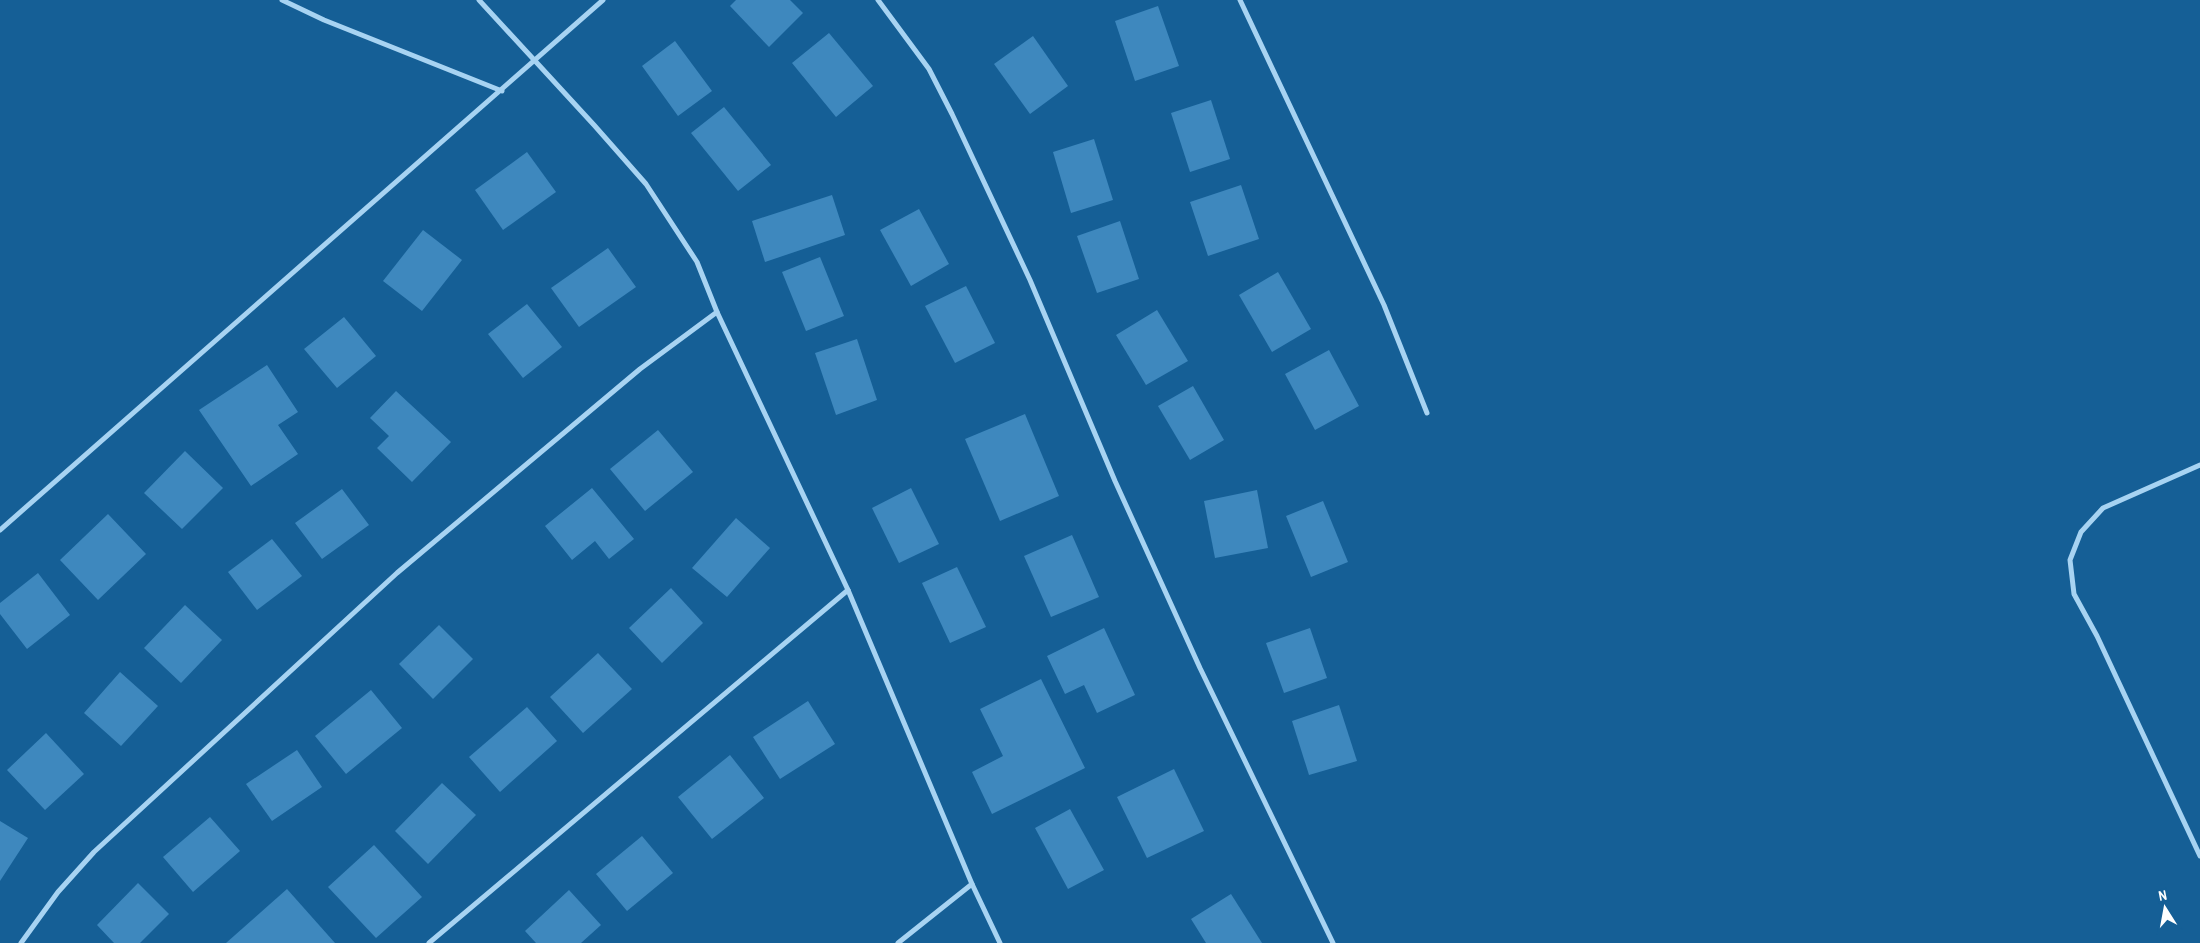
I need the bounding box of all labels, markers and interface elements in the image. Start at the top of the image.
north arrow [2140,883,2190,933]
text: N [2157,886,2168,905]

